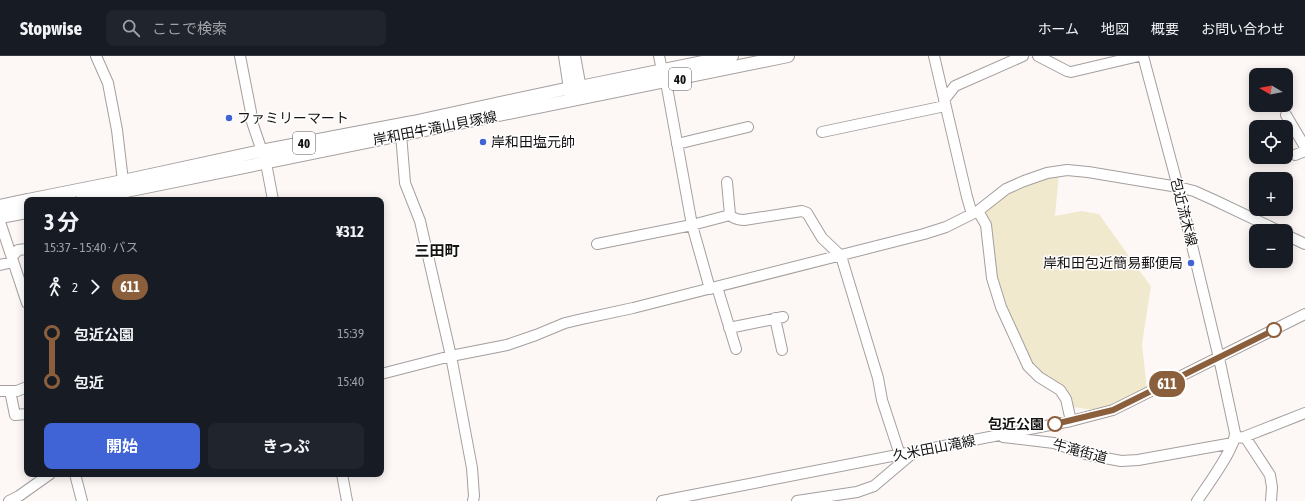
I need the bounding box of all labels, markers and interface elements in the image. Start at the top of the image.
search box [106,10,386,46]
text: Stopwise [20,17,82,39]
icon: search [120,17,142,39]
text: ここで検索 [152,20,227,37]
text: ホーム [1037,21,1079,37]
text: 地図 [1101,21,1129,37]
text: 概要 [1151,21,1179,37]
text: お問い合わせ [1201,21,1285,37]
road number: 40 [669,68,691,90]
north arrow [1249,68,1293,112]
map controls [1249,68,1293,268]
street label: 岸和田牛滝山貝塚線 [372,108,498,148]
place label: ファミリーマート [237,110,349,126]
marker: ファミリーマート [224,113,234,123]
button: locate [1249,120,1293,164]
road number: 40 [293,132,315,154]
place label: 岸和田塩元帥 [491,134,575,150]
marker: 岸和田塩元帥 [478,137,488,147]
button: + [1249,172,1293,216]
street label: 包近流木線 [1168,176,1200,248]
text: 3 分 [44,209,79,235]
text: ¥312 [336,223,364,240]
button: − [1249,224,1293,268]
text: 15:37 – 15:40 · バス [44,240,139,255]
district label: 三田町 [414,242,460,259]
place label: 岸和田包近簡易郵便局 [1043,255,1183,271]
marker: 岸和田包近簡易郵便局 [1186,258,1196,268]
icon: walk [44,276,66,298]
icon: forward [84,276,106,298]
text: 611 [120,279,140,295]
text: 2 [72,280,78,295]
unlabelled marker [1266,322,1282,338]
text: 包近公園 [74,326,134,343]
text: 15:39 [337,326,364,341]
line badge: 611 [1144,371,1190,397]
text: 包近 [74,374,104,391]
text: 15:40 [337,374,364,389]
text: 611 [1157,376,1177,392]
place label: 包近公園 [988,416,1044,432]
marker: 包近公園 [1047,416,1063,432]
button: 開始 [44,423,200,469]
button: きっぷ [208,423,364,469]
street label: 久米田山滝線 [891,432,977,464]
street label: 牛滝街道 [1051,436,1109,466]

